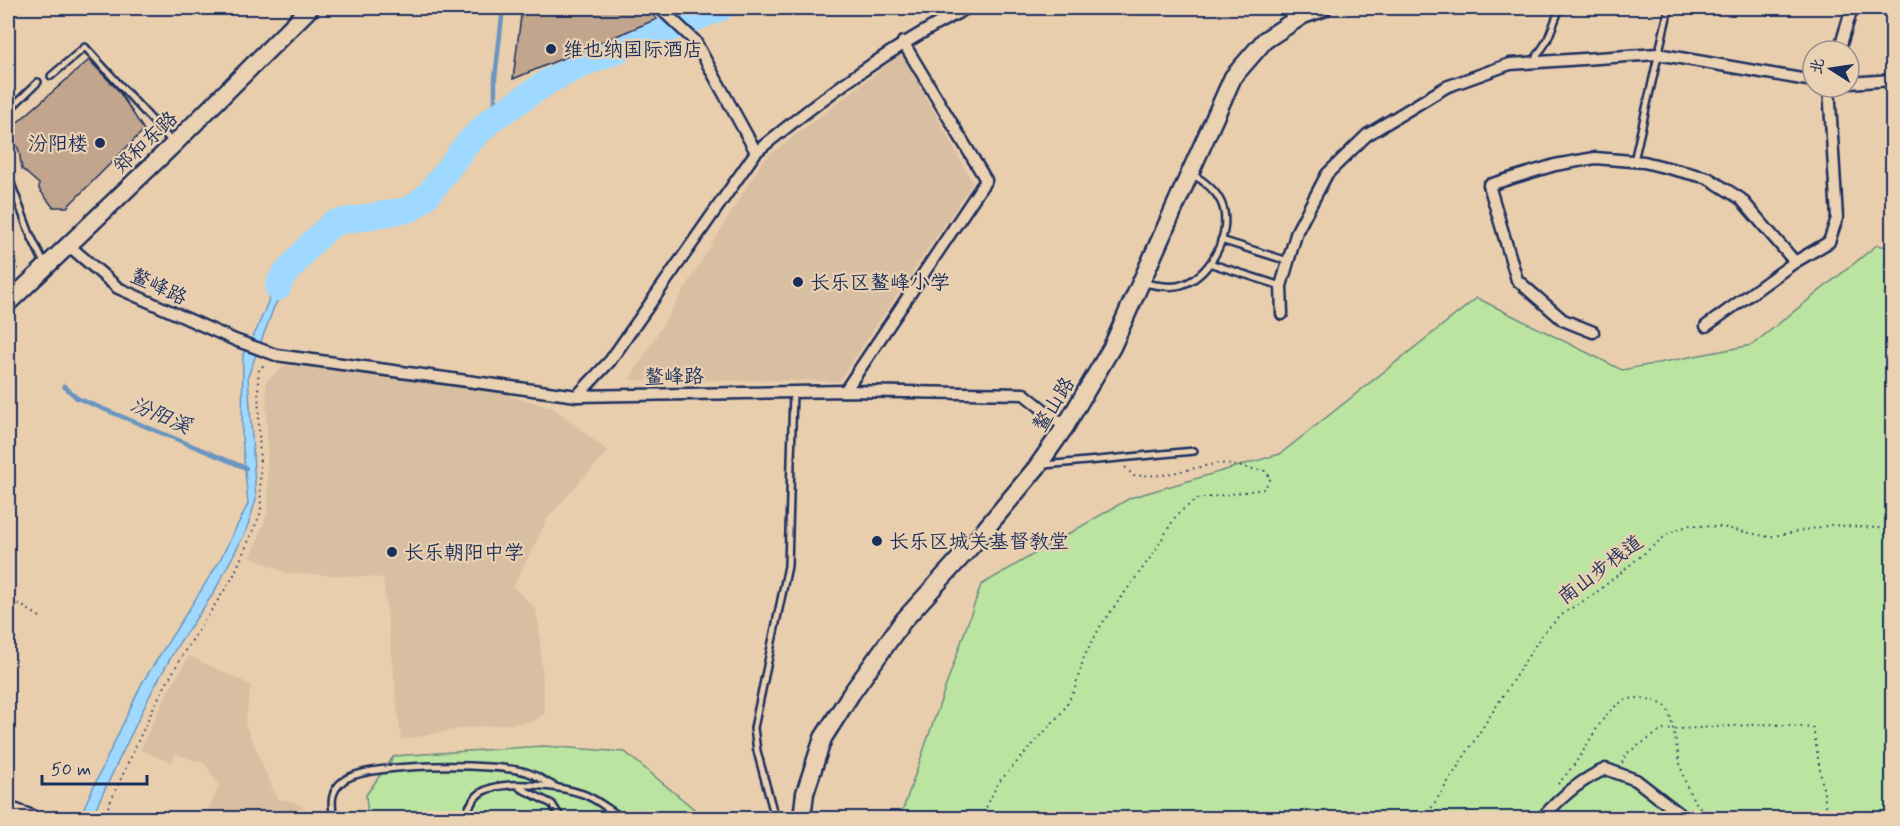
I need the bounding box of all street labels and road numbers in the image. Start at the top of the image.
street label: 郑和东路 [108,105,185,181]
street label: 鳌峰路 [125,262,192,313]
street label: 鳌峰路 [644,363,705,392]
street label: 鳌山路 [1027,371,1082,437]
street label: 南山步栈道 [1553,529,1649,611]

